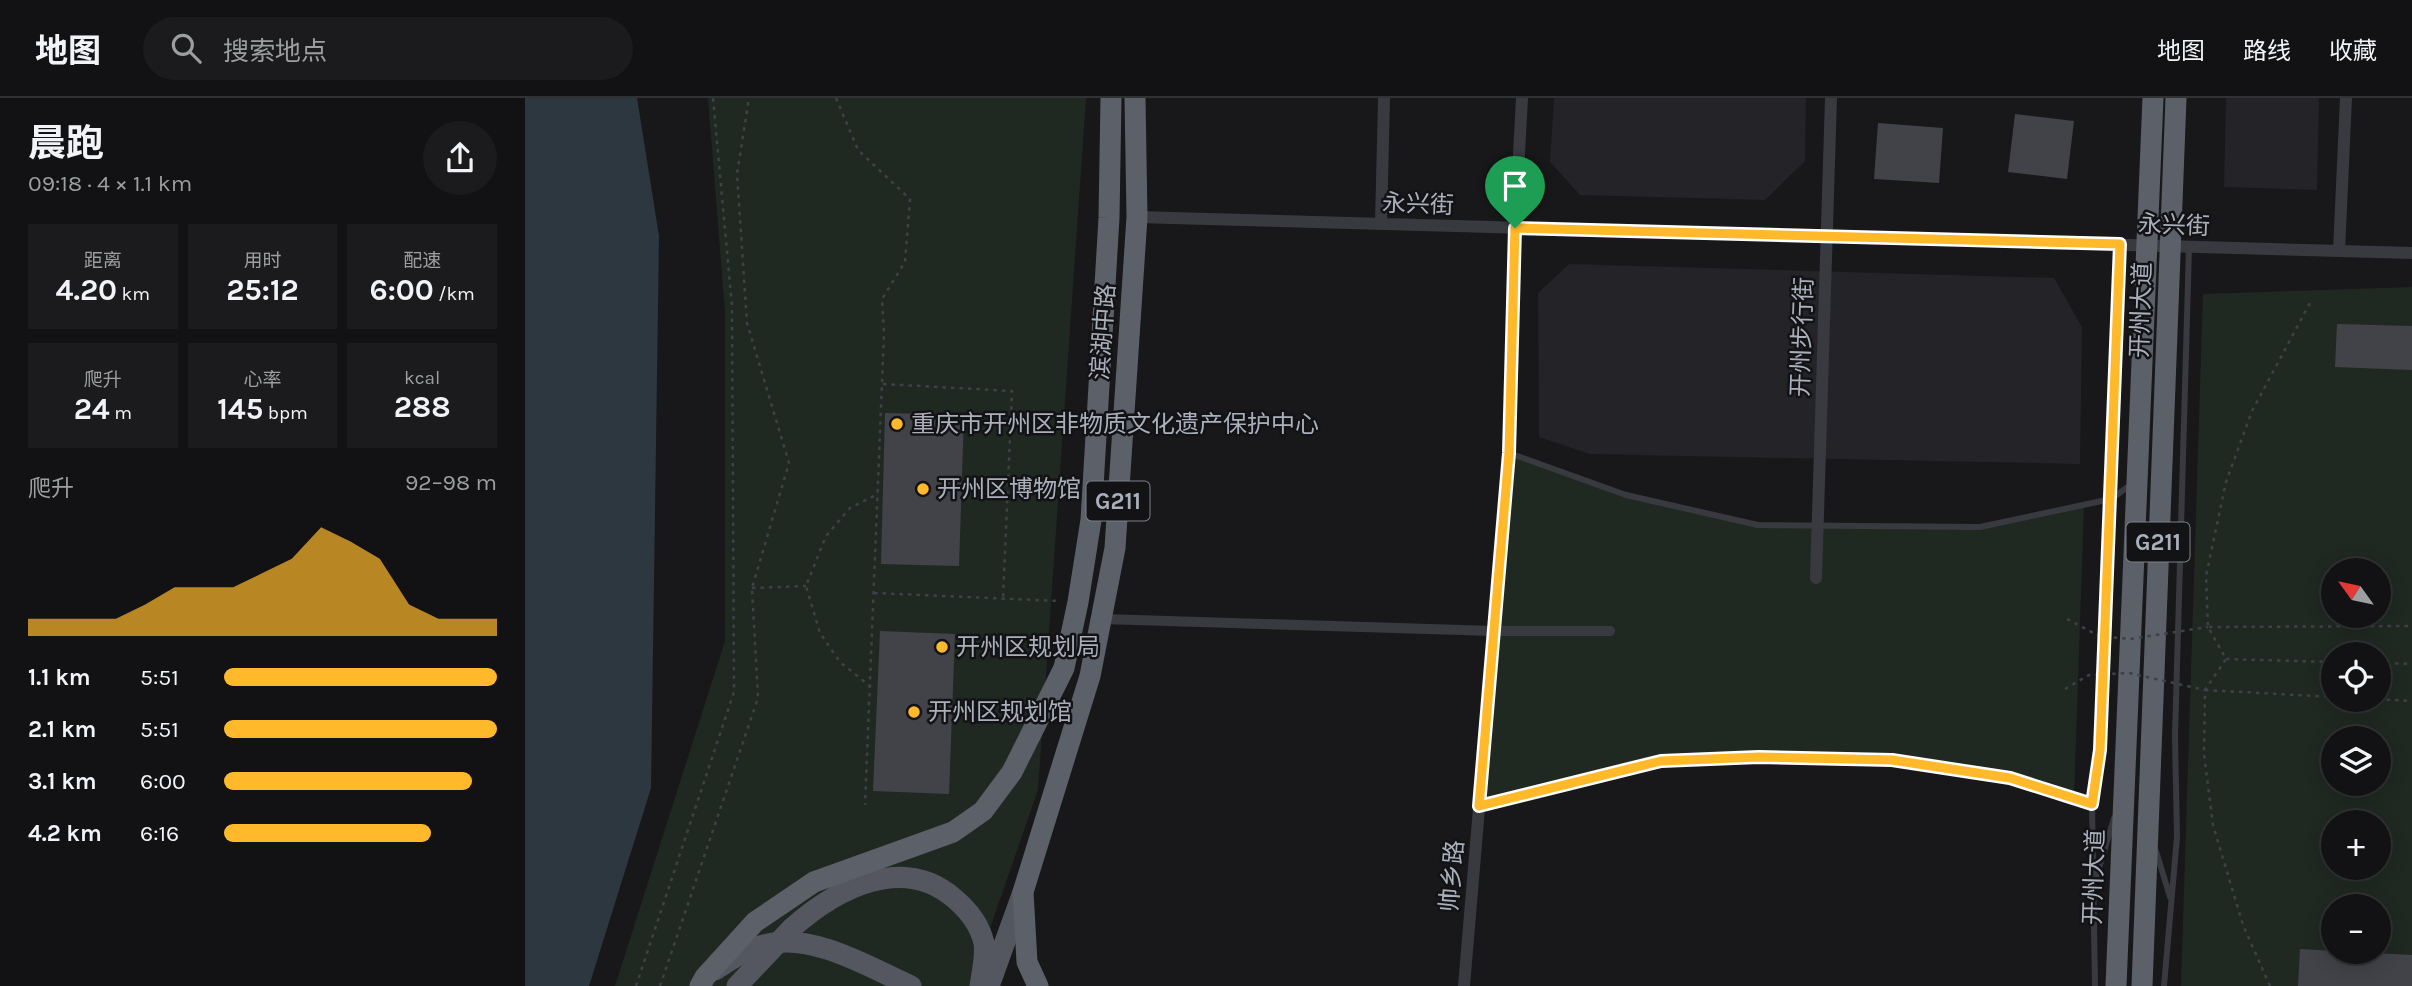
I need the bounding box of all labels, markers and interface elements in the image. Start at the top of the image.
search box [143,17,633,80]
icon: search [167,29,205,67]
text: 地图 [35,32,101,70]
text: 搜索地点 [223,36,327,67]
text: 地图 [2157,37,2205,65]
text: 路线 [2243,37,2291,65]
text: 收藏 [2329,37,2377,65]
text: 晨跑 [28,121,104,166]
button: share [423,121,497,195]
pin [1485,156,1545,228]
icon: arrive [1496,167,1534,205]
text: 09:18 · 4 × 1.1 km [28,170,192,197]
street label: 永兴街 [1382,189,1454,219]
street label: 永兴街 [2138,210,2210,240]
text: 距离 [84,250,122,272]
text: 用时 [243,250,282,272]
text: 配速 [403,250,441,272]
street label: 开州大道 [2125,262,2157,358]
text: 4.20 [56,272,117,308]
text: 25:12 [226,272,299,308]
text: 6:00 [369,272,434,308]
street label: 开州步行街 [1786,277,1818,397]
text: km [117,283,150,305]
text: /km [434,283,475,305]
street label: 滨湖中路 [1086,283,1120,381]
text: kcal [404,367,440,389]
text: 爬升 [84,369,122,391]
text: 心率 [243,369,282,391]
text: 288 [394,389,451,425]
text: 24 [74,391,110,427]
text: 145 [217,391,263,427]
text: m [110,402,132,424]
text: bpm [263,402,308,424]
place label: 重庆市开州区非物质文化遗产保护中心 [911,410,1319,438]
marker: 重庆市开州区非物质文化遗产保护中心 [889,416,905,432]
text: 92–98 m [405,469,497,496]
text: 爬升 [28,475,74,502]
place label: 开州区博物馆 [937,475,1081,503]
marker: 开州区博物馆 [915,481,931,497]
road number: G211 [1087,482,1149,520]
road number: G211 [2127,522,2189,562]
north arrow [2321,558,2391,628]
map controls [2321,558,2391,964]
place label: 开州区规划局 [956,633,1100,661]
marker: 开州区规划局 [934,639,950,655]
button: locate [2321,642,2391,712]
text: 1.1 km [28,664,91,691]
text: 5:51 [140,664,179,691]
place label: 开州区规划馆 [928,698,1072,726]
marker: 开州区规划馆 [906,704,922,720]
text: 2.1 km [28,716,96,743]
text: 5:51 [140,716,179,743]
button: layers [2321,726,2391,796]
text: 3.1 km [28,768,97,795]
text: 6:00 [140,768,186,795]
button: + [2321,810,2391,880]
text: 4.2 km [28,820,102,847]
text: 6:16 [140,820,179,847]
street label: 开州大道 [2078,829,2110,925]
street label: 帅乡路 [1435,839,1469,913]
button: − [2321,894,2391,964]

